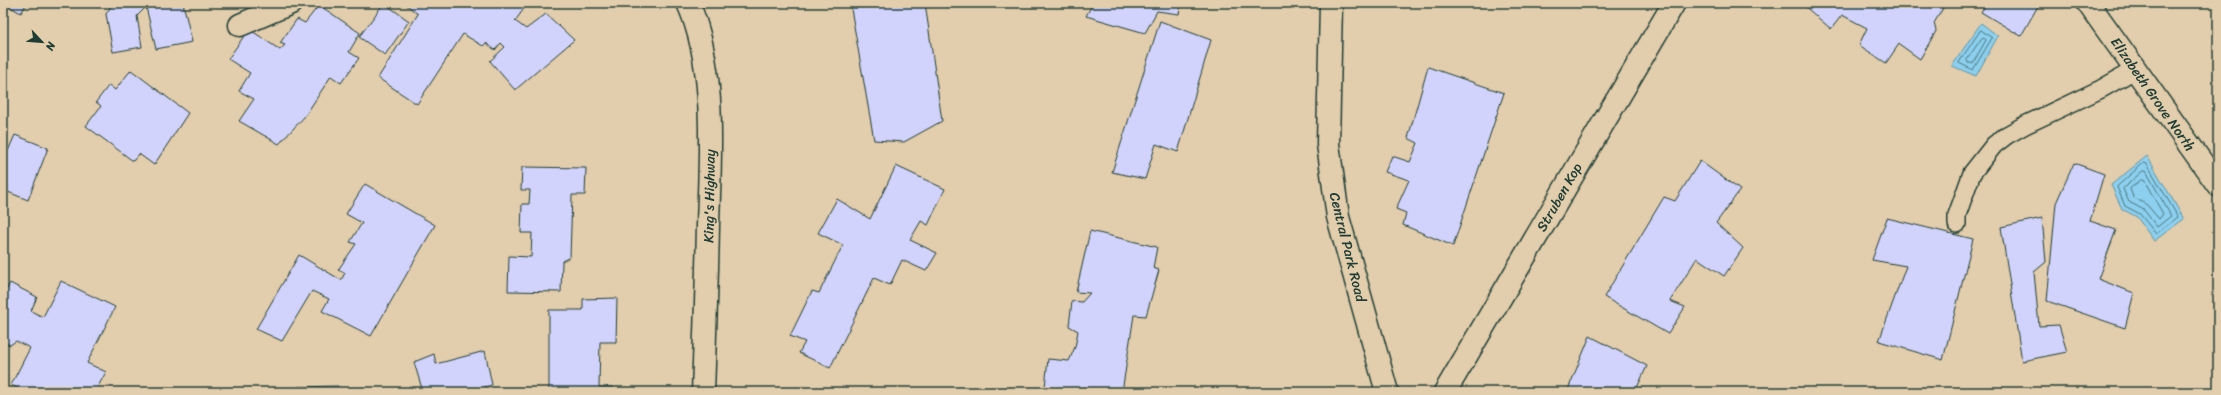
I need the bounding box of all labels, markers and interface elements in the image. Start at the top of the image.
north arrow [22,22,62,62]
street label: Elizabeth Grove North [2104,32,2202,157]
text: N [40,38,61,54]
street label: King's Highway [696,148,723,243]
street label: Struben Kop [1530,158,1590,236]
street label: Central Park Road [1322,190,1374,306]

